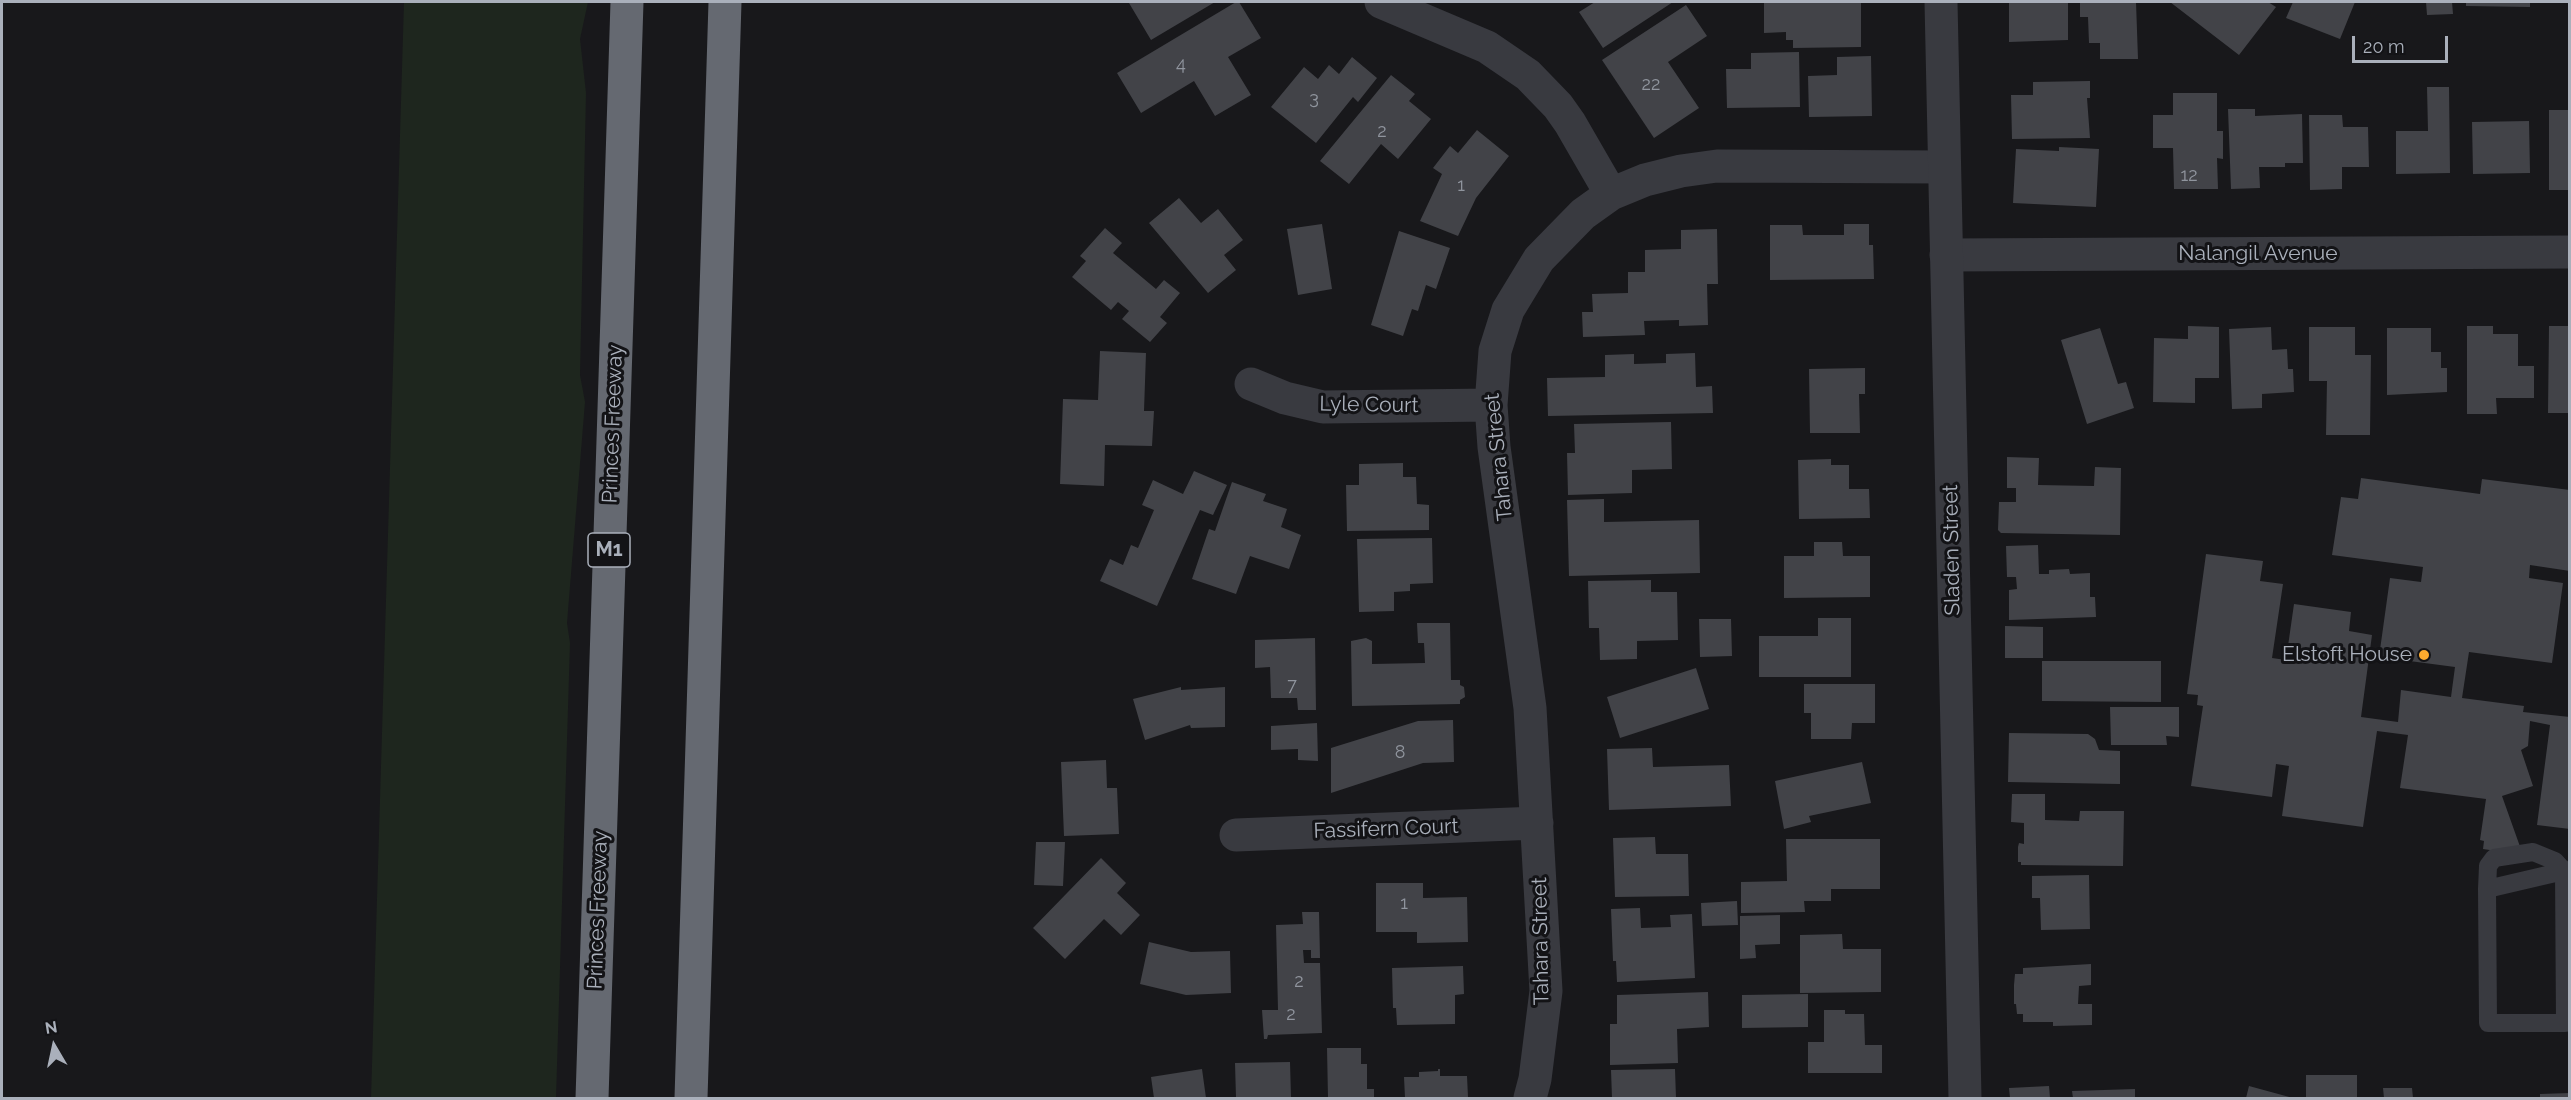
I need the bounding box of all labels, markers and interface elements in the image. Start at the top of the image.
scale bar [2355,24,2451,62]
text: 20 m [2363,36,2405,57]
house number: 4 [1176,54,1186,76]
house number: 22 [1642,74,1660,96]
house number: 3 [1309,88,1319,110]
house number: 2 [1377,121,1387,143]
house number: 12 [2180,165,2198,187]
house number: 1 [1457,175,1465,197]
street label: Nalangil Avenue [2178,241,2338,267]
street label: Princes Freeway [598,344,628,504]
street label: Lyle Court [1319,392,1419,418]
street label: Tahara Street [1480,392,1518,522]
street label: Sladen Street [1938,484,1966,616]
road number: M1 [588,533,630,567]
place label: Elstoft House [2282,642,2412,668]
marker: Elstoft House [2417,648,2431,662]
house number: 7 [1287,675,1297,697]
house number: 8 [1395,742,1405,764]
street label: Fassifern Court [1313,814,1459,844]
street label: Princes Freeway [583,830,613,990]
street label: Tahara Street [1527,877,1555,1005]
house number: 1 [1400,893,1408,915]
house number: 2 [1294,971,1304,993]
house number: 2 [1286,1004,1296,1026]
north arrow [24,1016,84,1076]
text: N [44,1017,59,1038]

